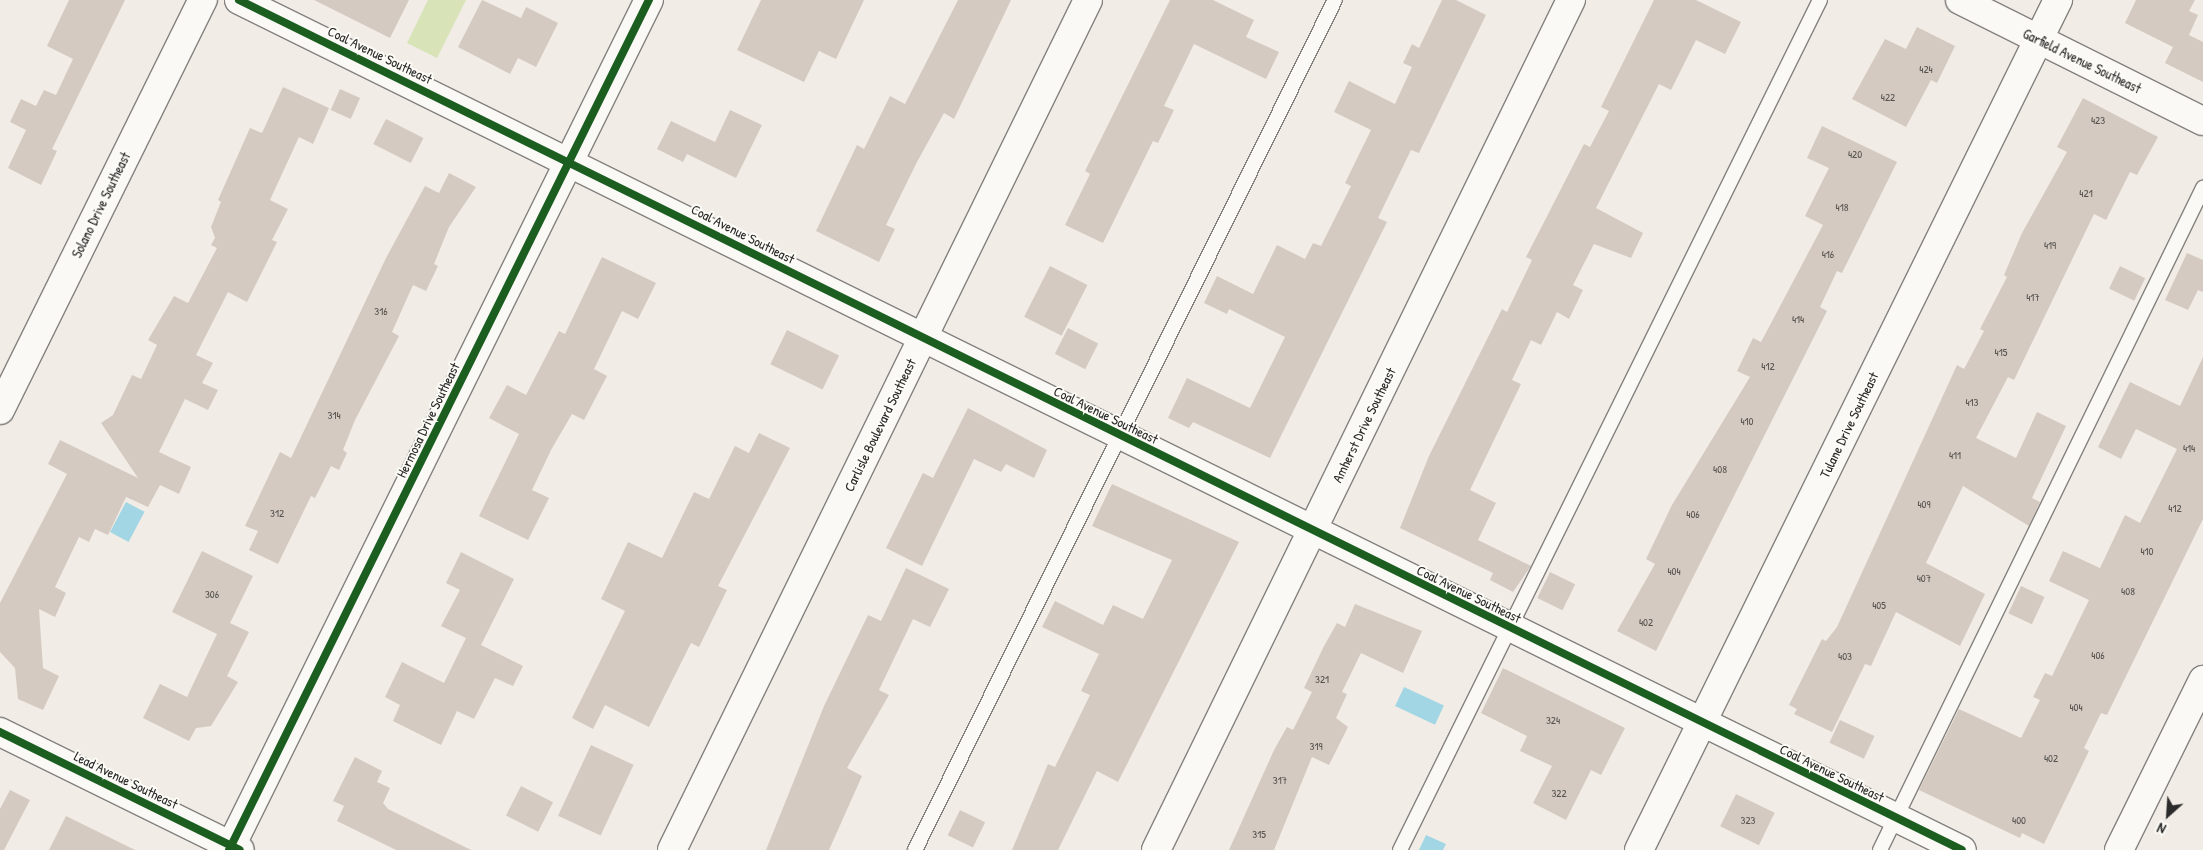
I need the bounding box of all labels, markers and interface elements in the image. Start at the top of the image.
street label: Coal Avenue Southeast [325,22,435,88]
street label: Garfield Avenue Southeast [2020,25,2144,97]
house number: 424 [1919,62,1933,76]
house number: 422 [1881,90,1895,104]
house number: 423 [2091,113,2105,127]
house number: 420 [1848,147,1862,161]
street label: Solano Drive Southeast [68,149,134,261]
house number: 421 [2079,186,2093,200]
house number: 418 [1836,200,1848,214]
street label: Coal Avenue Southeast [688,201,798,267]
house number: 419 [2044,238,2056,252]
house number: 416 [1822,247,1834,261]
house number: 417 [2026,290,2040,304]
house number: 316 [374,304,388,318]
house number: 414 [1792,312,1804,326]
house number: 415 [1995,345,2007,359]
street label: Carlisle Boulevard Southeast [841,356,919,494]
house number: 412 [1761,359,1775,373]
street label: Hermosa Drive Southeast [393,360,463,480]
street label: Amherst Drive Southeast [1329,365,1399,485]
street label: Tulane Drive Southeast [1816,369,1882,481]
street label: Coal Avenue Southeast [1051,382,1161,448]
house number: 413 [1965,395,1979,409]
house number: 314 [327,408,341,422]
house number: 410 [1740,414,1754,428]
house number: 414 [2183,441,2195,455]
house number: 411 [1949,448,1961,462]
house number: 408 [1713,462,1727,476]
house number: 409 [1917,497,1931,511]
house number: 412 [2168,501,2182,515]
house number: 312 [270,506,284,520]
house number: 406 [1686,507,1700,521]
house number: 410 [2140,544,2154,558]
street label: Coal Avenue Southeast [1414,561,1524,627]
house number: 404 [1667,564,1681,578]
house number: 407 [1917,571,1931,585]
house number: 408 [2121,584,2135,598]
house number: 306 [205,587,219,601]
house number: 405 [1872,598,1886,612]
house number: 402 [1639,615,1653,629]
house number: 406 [2091,648,2105,662]
house number: 403 [1838,649,1852,663]
house number: 321 [1315,672,1329,686]
house number: 404 [2069,700,2083,714]
house number: 324 [1546,713,1560,727]
house number: 319 [1310,739,1322,753]
street label: Coal Avenue Southeast [1777,740,1887,806]
street label: Lead Avenue Southeast [71,748,181,812]
house number: 402 [2044,751,2058,765]
house number: 317 [1273,773,1287,787]
house number: 322 [1551,786,1567,800]
north arrow [2143,790,2193,840]
house number: 323 [1740,813,1756,827]
house number: 400 [2012,813,2026,827]
text: N [2154,819,2169,839]
house number: 315 [1252,827,1266,841]

